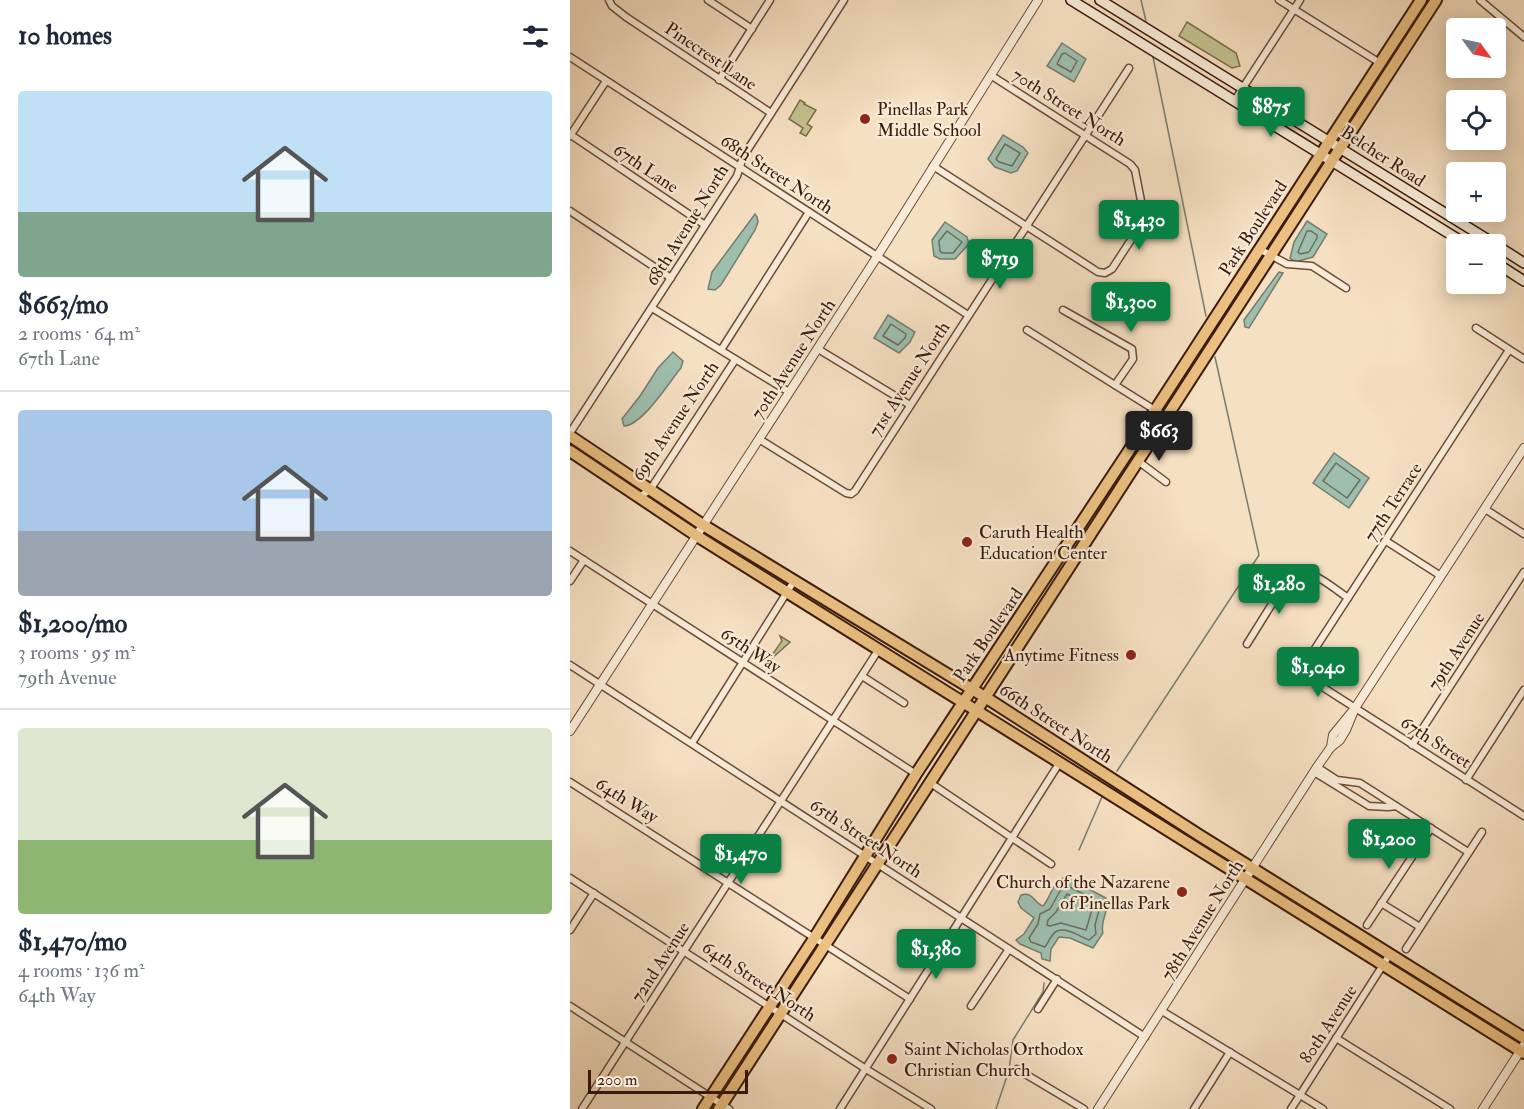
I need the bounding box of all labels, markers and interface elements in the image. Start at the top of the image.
street label: Pinecrest Lane [660,17,762,96]
north arrow [1446,18,1506,78]
map controls [1446,18,1506,294]
text: 10 homes [18,20,112,52]
icon: filters [519,20,552,53]
street label: 70th Street North [1008,63,1130,152]
pin: $875 [1235,87,1307,138]
button: locate [1446,90,1506,150]
text: $875 [1252,94,1290,119]
place label: Pinellas Park Middle School [877,98,982,142]
marker: Pinellas Park Middle School [858,112,872,126]
street label: Belcher Road [1336,121,1429,192]
street label: 68th Street North [716,129,838,220]
icon: home [231,130,339,238]
street label: 67th Lane [609,138,683,199]
street label: 68th Avenue North [641,160,734,290]
button: + [1446,162,1506,222]
street label: Park Boulevard [1214,176,1293,280]
pin: $1,430 [1090,200,1188,251]
text: $1,430 [1113,207,1165,232]
button: − [1446,234,1506,294]
pin: $719 [964,239,1036,290]
text: $719 [981,246,1019,271]
pin: $1,300 [1082,282,1180,333]
text: $663/mo [18,289,108,321]
text: $1,300 [1105,289,1157,314]
street label: 70th Avenue North [746,294,841,424]
street label: 71st Avenue North [864,317,956,441]
text: 2 rooms · 64 m² [18,321,140,346]
text: 67th Lane [18,346,100,371]
street label: 69th Avenue North [627,357,724,486]
pin: $663 [1123,411,1195,462]
text: $663 [1139,418,1179,443]
icon: home [231,449,339,557]
street label: 77th Terrace [1359,458,1428,546]
place label: Caruth Health Education Center [979,521,1107,565]
marker: Caruth Health Education Center [960,535,974,549]
pin: $1,280 [1230,564,1328,615]
text: $1,280 [1253,571,1306,596]
street label: Park Boulevard [948,584,1028,687]
street label: 79th Avenue [1423,607,1490,695]
text: $1,200/mo [18,608,127,640]
street label: 65th Way [716,622,786,679]
text: 3 rooms · 95 m² [18,640,136,665]
place label: Anytime Fitness [1003,644,1119,667]
pin: $1,040 [1269,647,1367,698]
marker: Anytime Fitness [1124,648,1138,662]
text: $1,040 [1291,654,1345,679]
text: 79th Avenue [18,665,117,690]
street label: 66th Street North [995,678,1117,769]
street label: 67th Street [1396,711,1476,774]
icon: home [231,767,339,875]
street label: 64th Way [591,772,663,829]
street label: 65th Street North [805,793,927,884]
pin: $1,200 [1340,819,1438,870]
text: $1,200 [1362,826,1416,851]
pin: $1,470 [692,834,790,885]
text: $1,470 [714,841,768,866]
street label: 78th Avenue North [1156,855,1249,985]
place label: Church of the Nazarene of Pinellas Park [996,871,1170,915]
marker: Church of the Nazarene of Pinellas Park [1175,885,1189,899]
street label: 72nd Avenue [626,917,695,1007]
text: $1,470/mo [18,926,127,958]
pin: $1,380 [887,929,985,980]
street label: 64th Street North [697,936,821,1027]
text: $1,380 [911,936,961,961]
text: 4 rooms · 136 m² [18,958,145,983]
street label: 80th Avenue [1295,980,1363,1068]
text: 64th Way [18,983,95,1008]
place label: Saint Nicholas Orthodox Christian Church [904,1038,1084,1082]
marker: Saint Nicholas Orthodox Christian Church [885,1052,899,1066]
scale bar [588,1067,748,1094]
text: 200 m [597,1070,637,1090]

